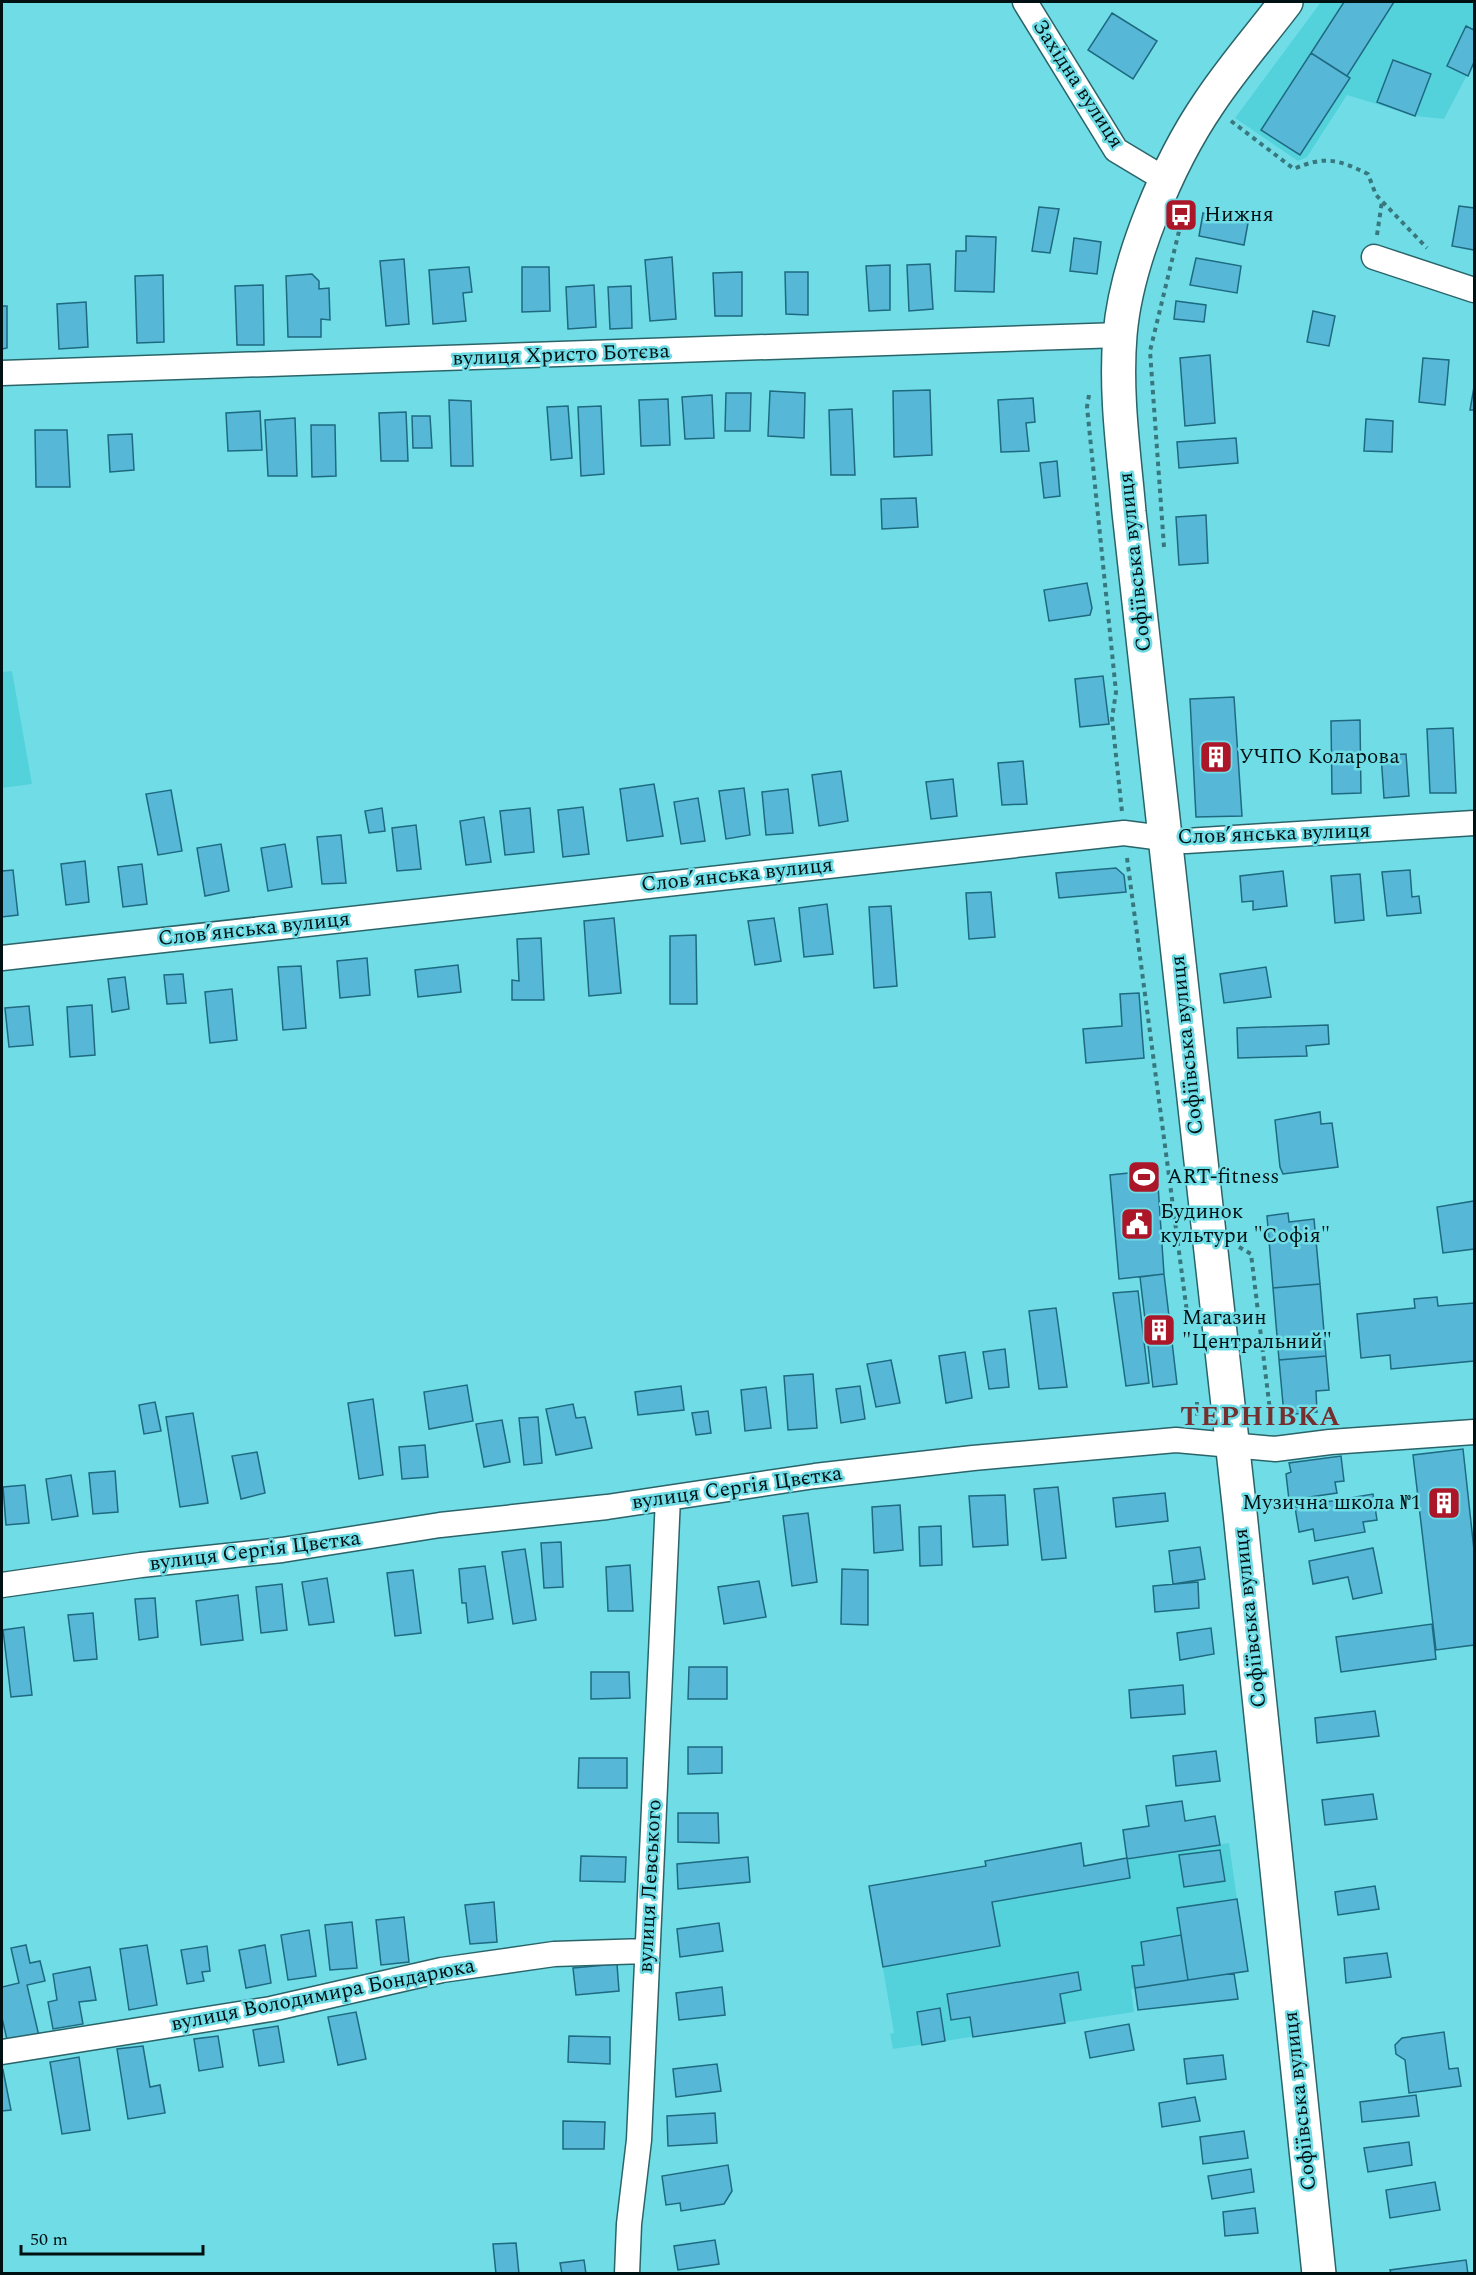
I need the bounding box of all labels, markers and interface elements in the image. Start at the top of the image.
street label: Західна вулиця [1024,13,1132,155]
bus stop icon: Нижня [1163,197,1199,233]
place label: Нижня [1204,199,1274,231]
street label: вулиця Христо Ботєва [452,335,671,375]
street label: Софіївська вулиця [1110,471,1160,653]
building icon: УЧПО Коларова [1198,739,1234,775]
place label: УЧПО Коларова [1239,741,1400,773]
street label: Словʼянська вулиця [1177,815,1371,853]
street label: Словʼянська вулиця [639,849,835,901]
street label: Словʼянська вулиця [156,903,352,955]
street label: Софіївська вулиця [1162,954,1212,1136]
sports icon: ART-fitness [1126,1159,1162,1195]
place label: ART-fitness [1167,1161,1279,1193]
place label: Будинок культури "Софія" [1160,1196,1330,1252]
public building icon: Будинок культури "Софія" [1119,1206,1155,1242]
place label: Магазин "Центральний" [1182,1302,1332,1358]
building icon: Магазин "Центральний" [1141,1312,1177,1348]
district label: ТЕРНІВКА [1180,1396,1342,1438]
street label: вулиця Сергія Цвєтка [630,1457,845,1519]
building icon: Музична школа №1 [1426,1485,1462,1521]
place label: Музична школа №1 [1242,1487,1421,1519]
street label: вулиця Сергія Цвєтка [148,1522,363,1580]
street label: Софіївська вулиця [1225,1527,1275,1709]
street label: вулиця Левського [629,1799,671,1973]
street label: вулиця Володимира Бондарюка [168,1950,478,2040]
street label: Софіївська вулиця [1275,2010,1325,2192]
scale bar [21,2218,202,2256]
text: 50 m [30,2226,68,2253]

